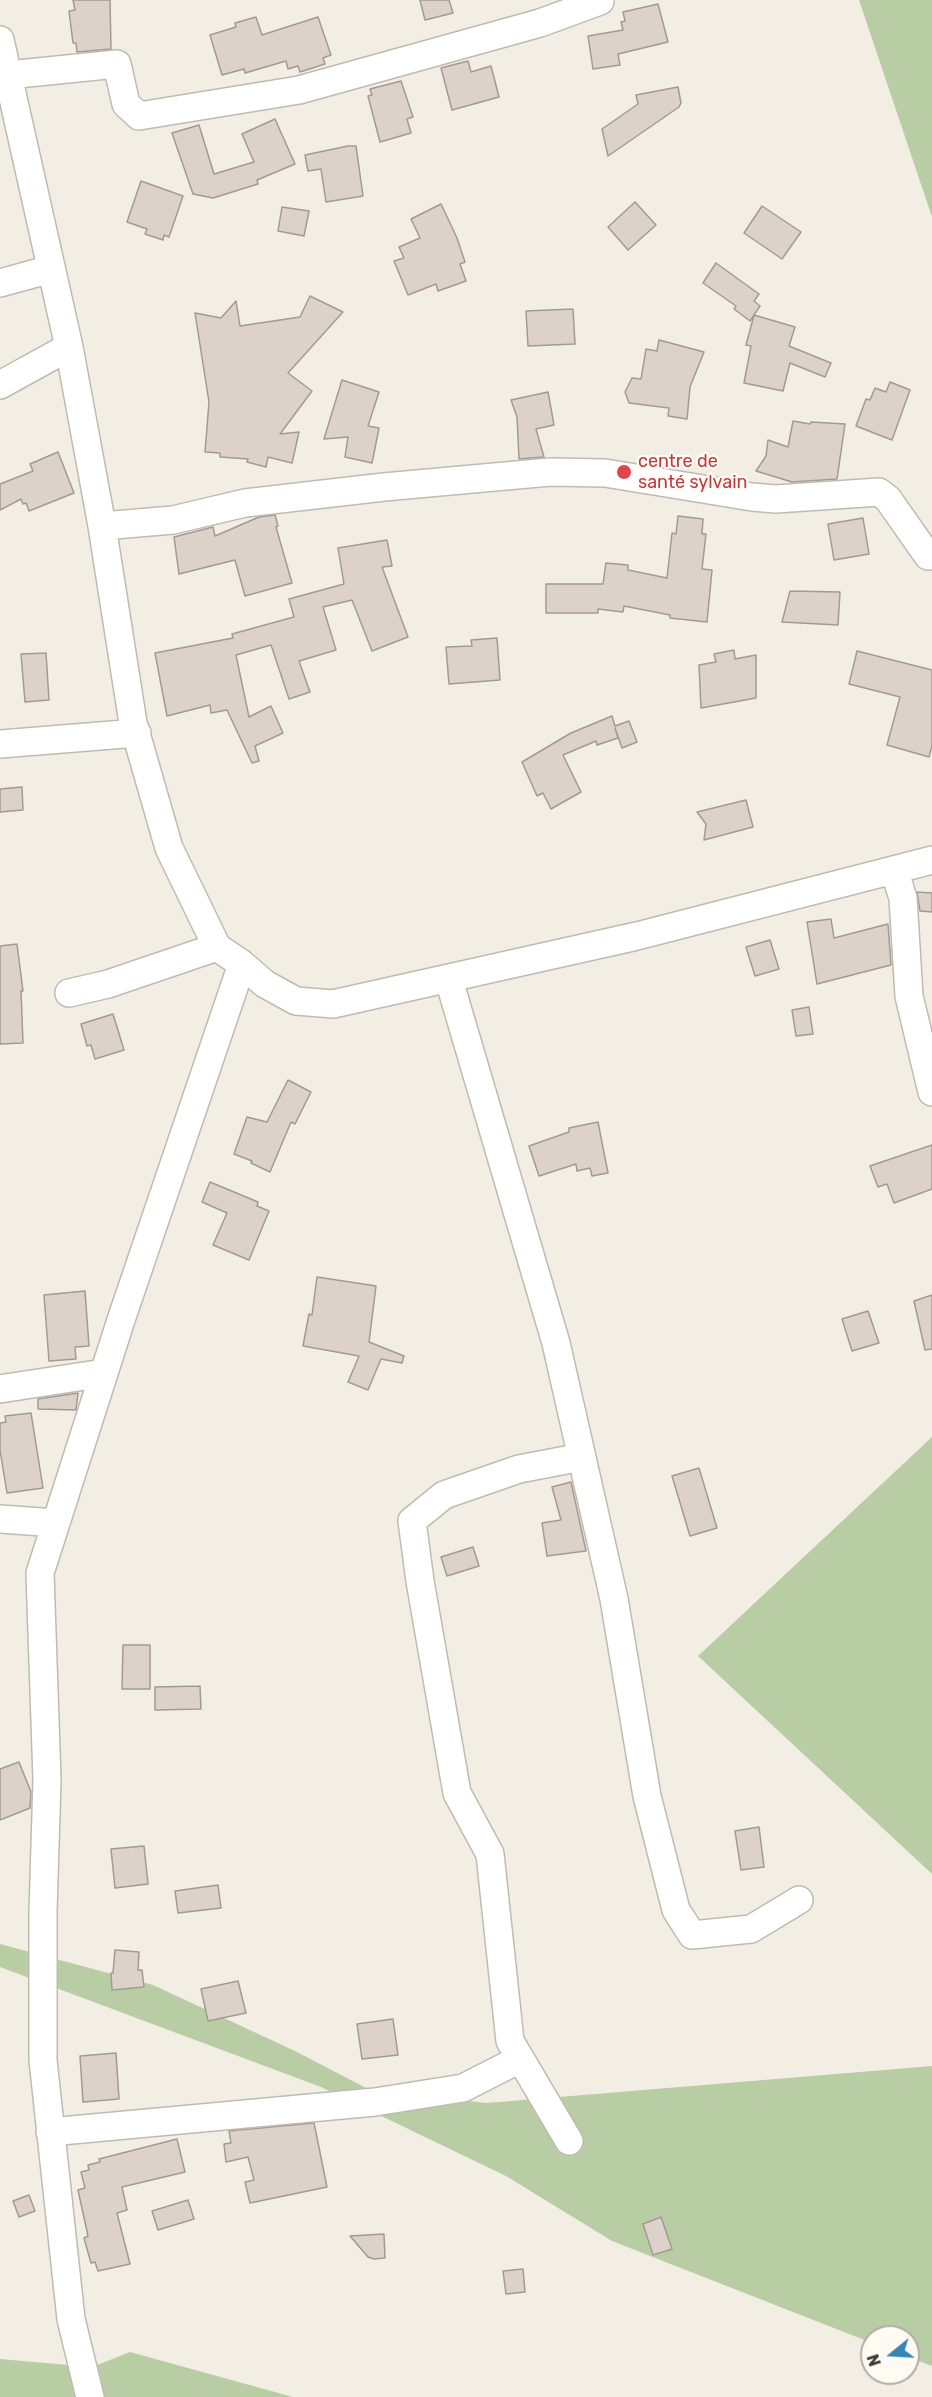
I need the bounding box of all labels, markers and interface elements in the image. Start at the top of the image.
place label: centre de santé sylvain [638,451,747,494]
marker: centre de santé sylvain [615,463,633,481]
north arrow [860,2325,920,2385]
text: N [863,2352,885,2369]

